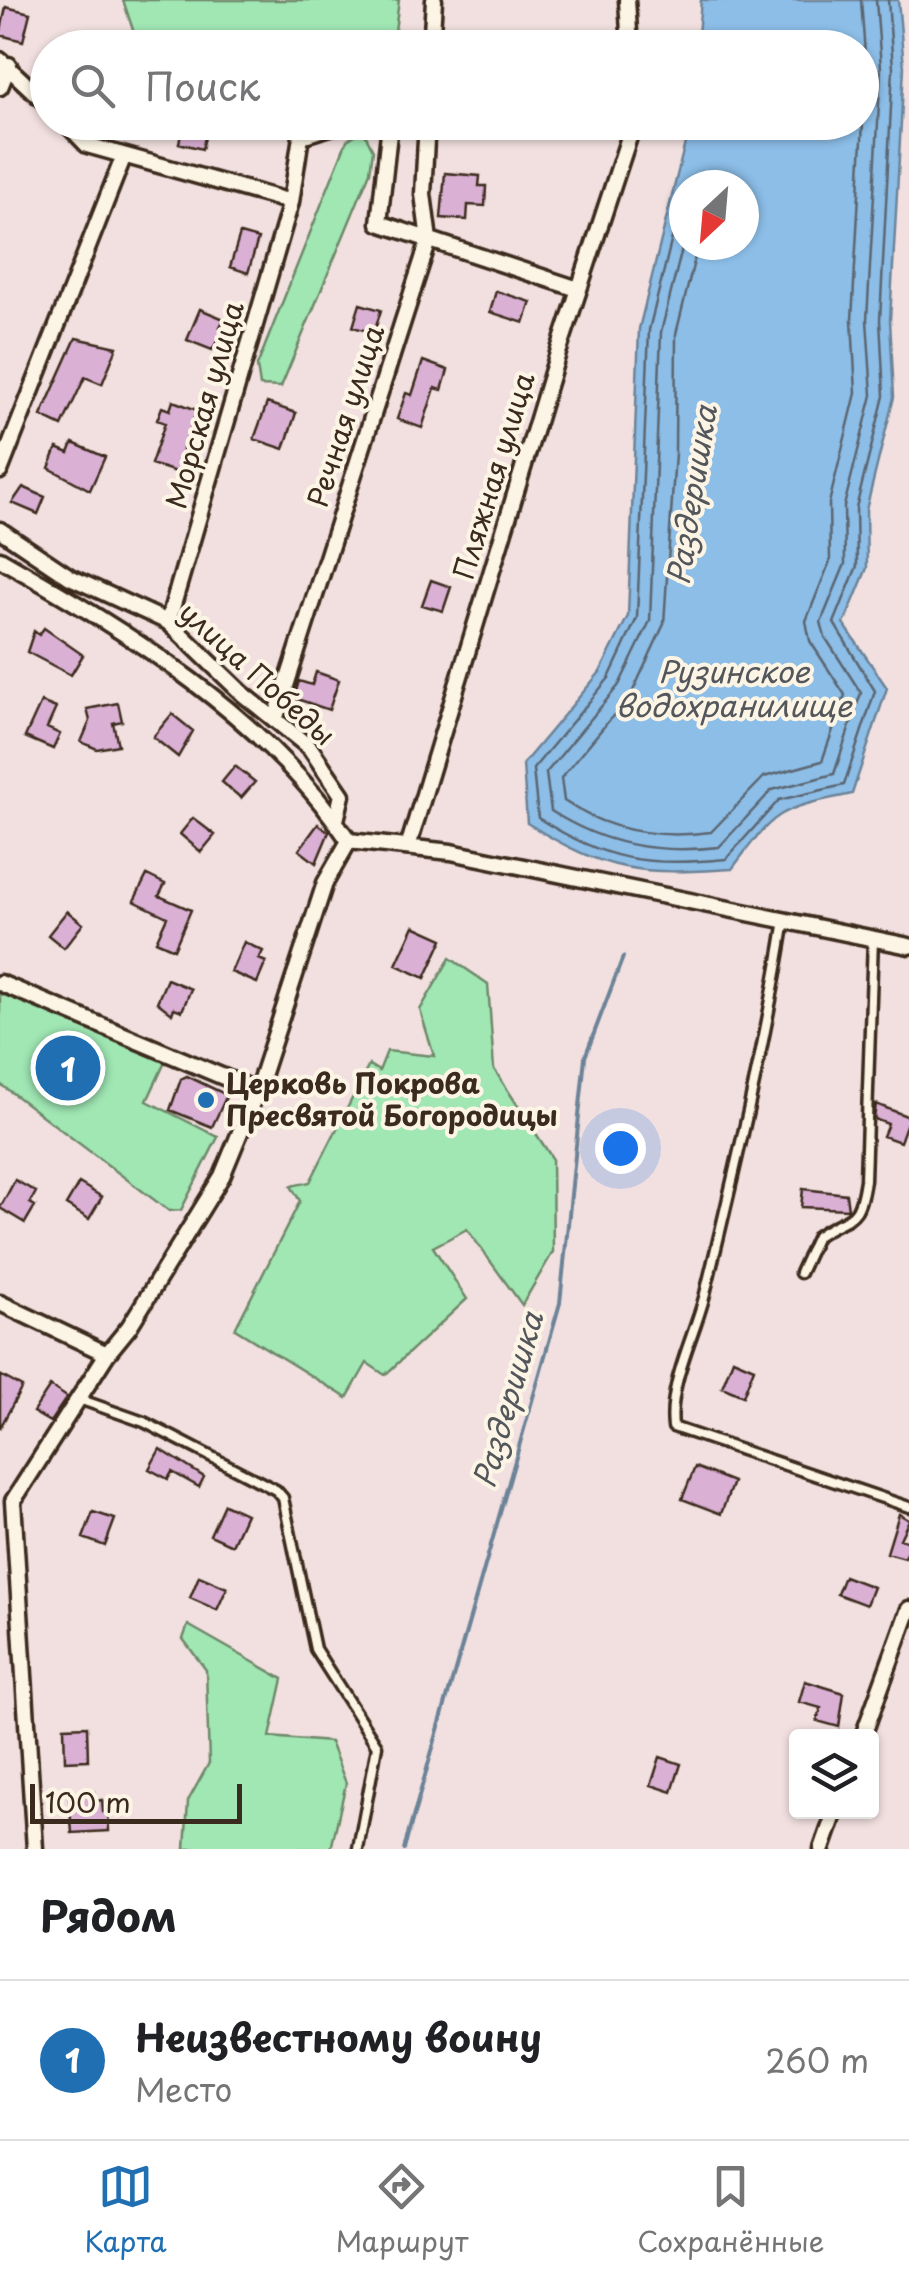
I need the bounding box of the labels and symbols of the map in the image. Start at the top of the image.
north arrow [669,170,759,260]
street label: Морская улица [153,296,254,513]
street label: Речная улица [295,319,394,512]
street label: Пляжная улица [441,366,545,584]
water label: Раздеришка [654,401,727,587]
street label: улица Победы [170,591,346,755]
water label: Рузинское водохранилище [616,648,854,727]
pin: 1 [36,1030,100,1106]
place label: Церковь Покрова Пресвятой Богородицы [226,1061,558,1136]
marker: Церковь Покрова Пресвятой Богородицы [195,1089,217,1111]
your location [595,1123,646,1174]
water label: Раздеришка [460,1305,553,1492]
scale bar [30,1779,242,1824]

